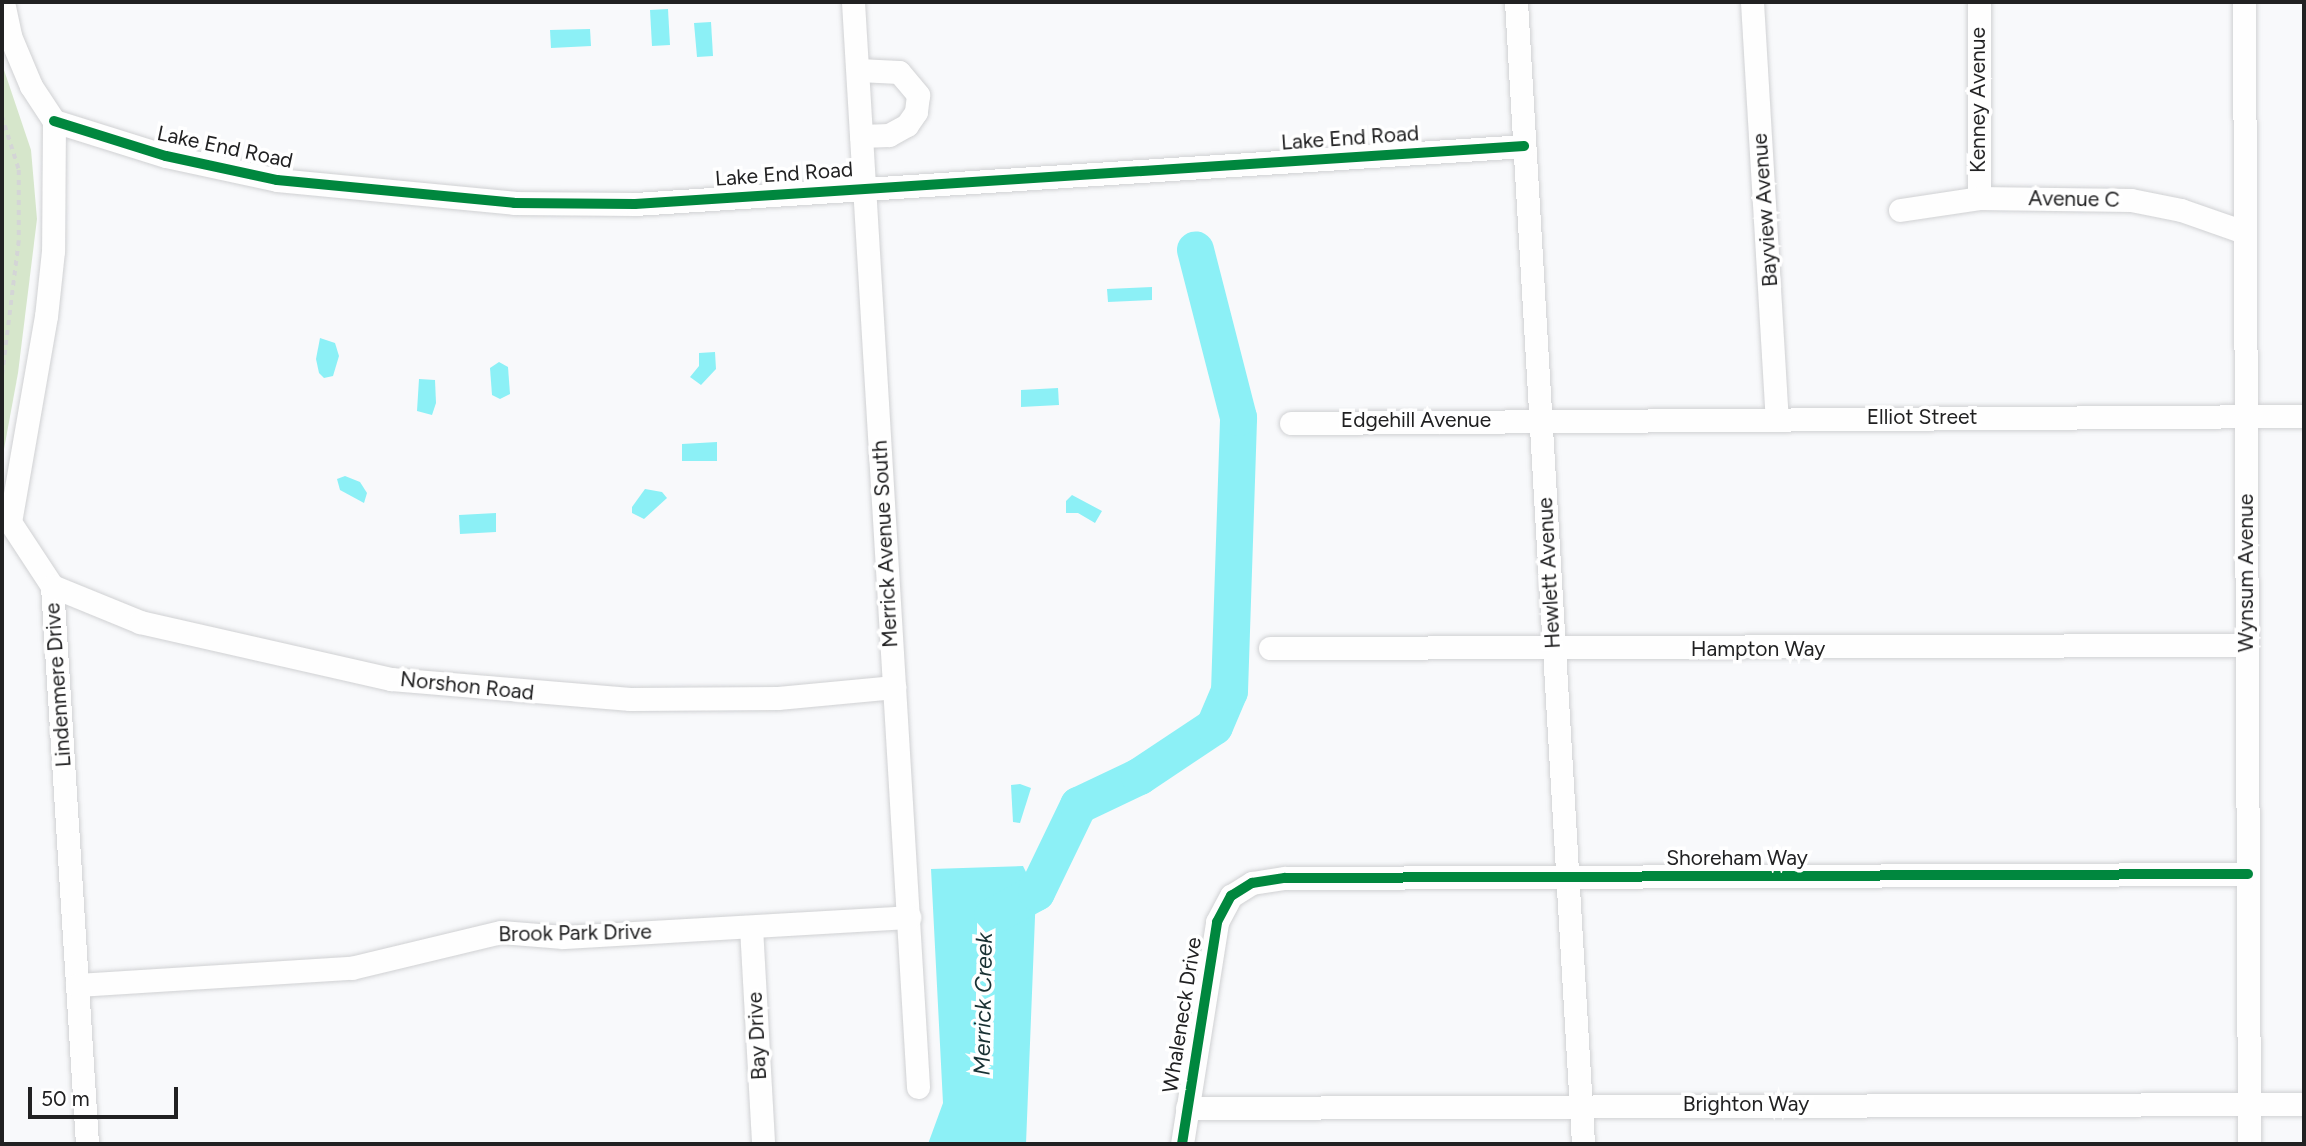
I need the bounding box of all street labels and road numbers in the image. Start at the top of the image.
street label: Kenney Avenue [1965,27,1991,173]
street label: Lake End Road [155,120,295,174]
street label: Lake End Road [1280,121,1420,155]
street label: Bayview Avenue [1747,132,1783,288]
street label: Lake End Road [714,157,854,191]
street label: Avenue C [2028,186,2120,212]
street label: Elliot Street [1867,404,1977,430]
street label: Edgehill Avenue [1341,407,1491,433]
street label: Merrick Avenue South [867,440,903,648]
street label: Wynsum Avenue [2233,494,2259,652]
street label: Hewlett Avenue [1532,497,1566,649]
street label: Lindenmere Drive [40,602,76,768]
street label: Hampton Way [1691,636,1825,662]
street label: Norshon Road [399,666,535,706]
street label: Shoreham Way [1666,845,1808,871]
street label: Brook Park Drive [498,919,652,947]
street label: Whaleneck Drive [1157,935,1207,1095]
street label: Bay Drive [742,991,772,1081]
street label: Brighton Way [1683,1091,1809,1117]

